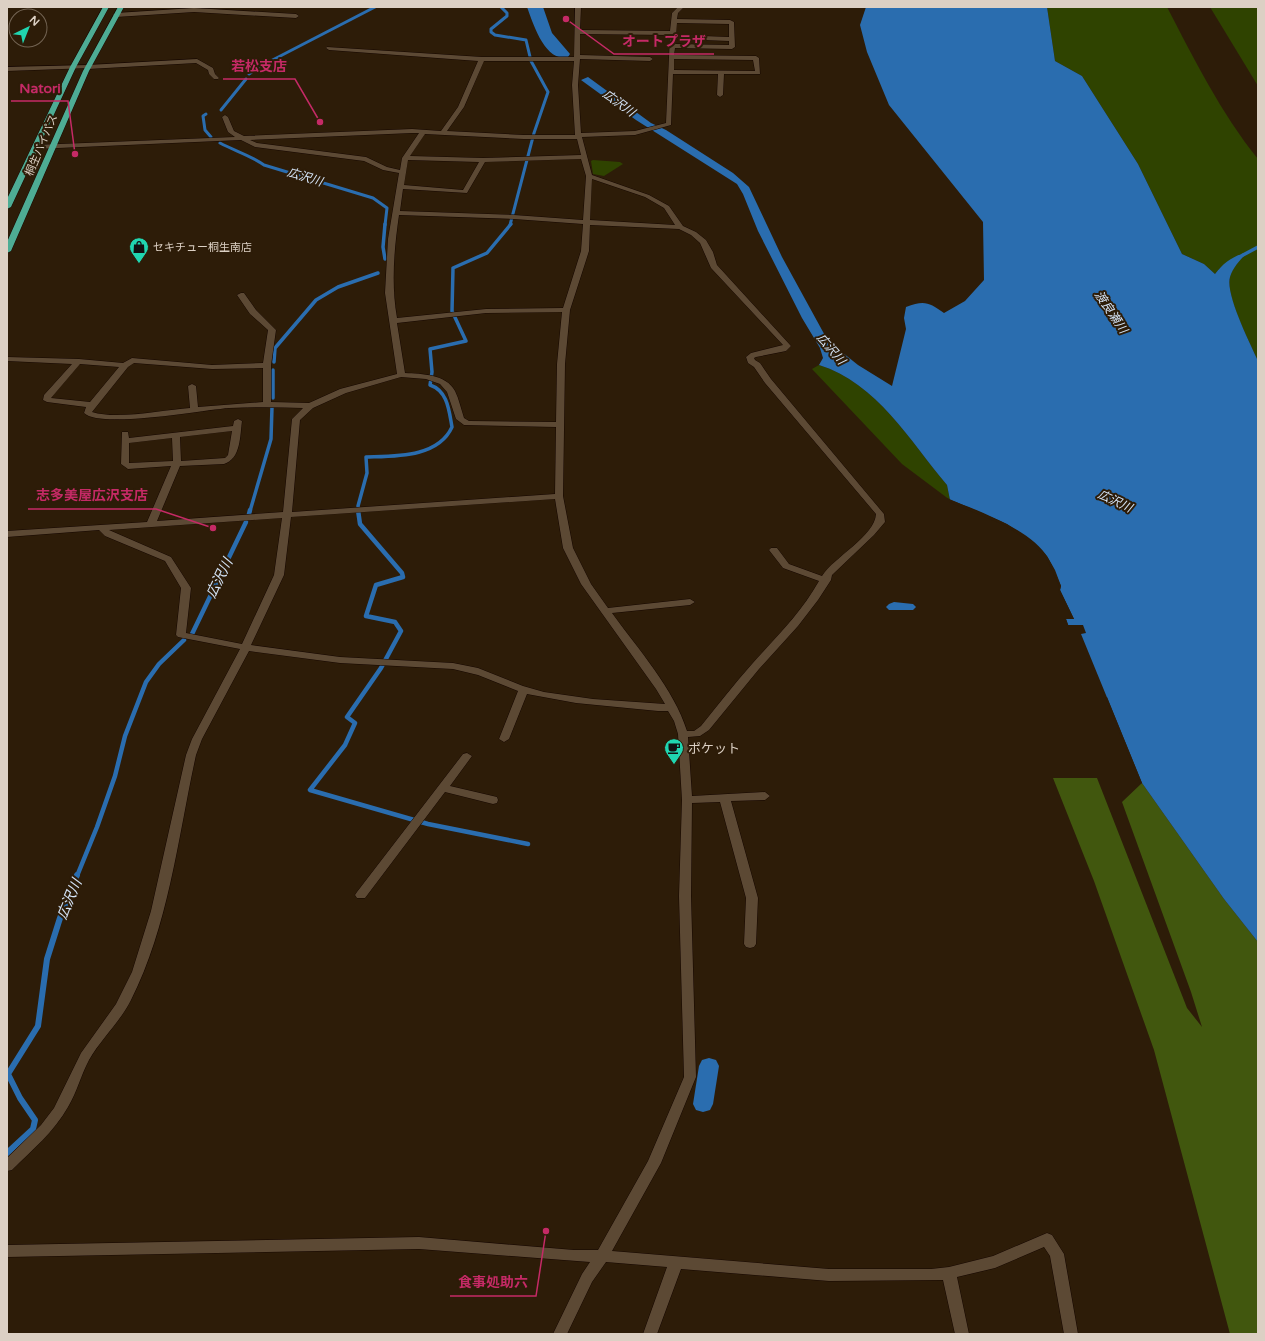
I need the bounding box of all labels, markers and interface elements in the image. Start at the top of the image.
north arrow [8,8,48,48]
text: N [27,13,42,29]
callout: オートプラザ [614,28,714,54]
text: オートプラザ [622,33,706,50]
callout: 若松支店 [223,53,295,79]
text: 若松支店 [231,58,287,75]
callout: Natori [11,75,68,101]
text: Natori [19,80,61,97]
water label: 広沢川 [600,87,639,120]
street label: 桐生バイパス [23,112,60,178]
water label: 広沢川 [286,165,326,190]
shop icon: セキチュー桐生南店 [128,236,150,264]
place label: セキチュー桐生南店 [153,241,252,254]
water label: 渡良瀬川 [1092,288,1131,337]
water label: 広沢川 [814,331,849,369]
callout: 志多美屋広沢支店 [28,483,156,509]
text: 志多美屋広沢支店 [36,487,148,504]
water label: 広沢川 [1096,487,1136,516]
water label: 広沢川 [203,554,237,601]
cafe icon: ポケット [663,737,685,765]
place label: ポケット [688,741,740,757]
water label: 広沢川 [53,875,86,922]
callout: 食事処助六 [450,1270,536,1296]
text: 食事処助六 [458,1274,528,1291]

